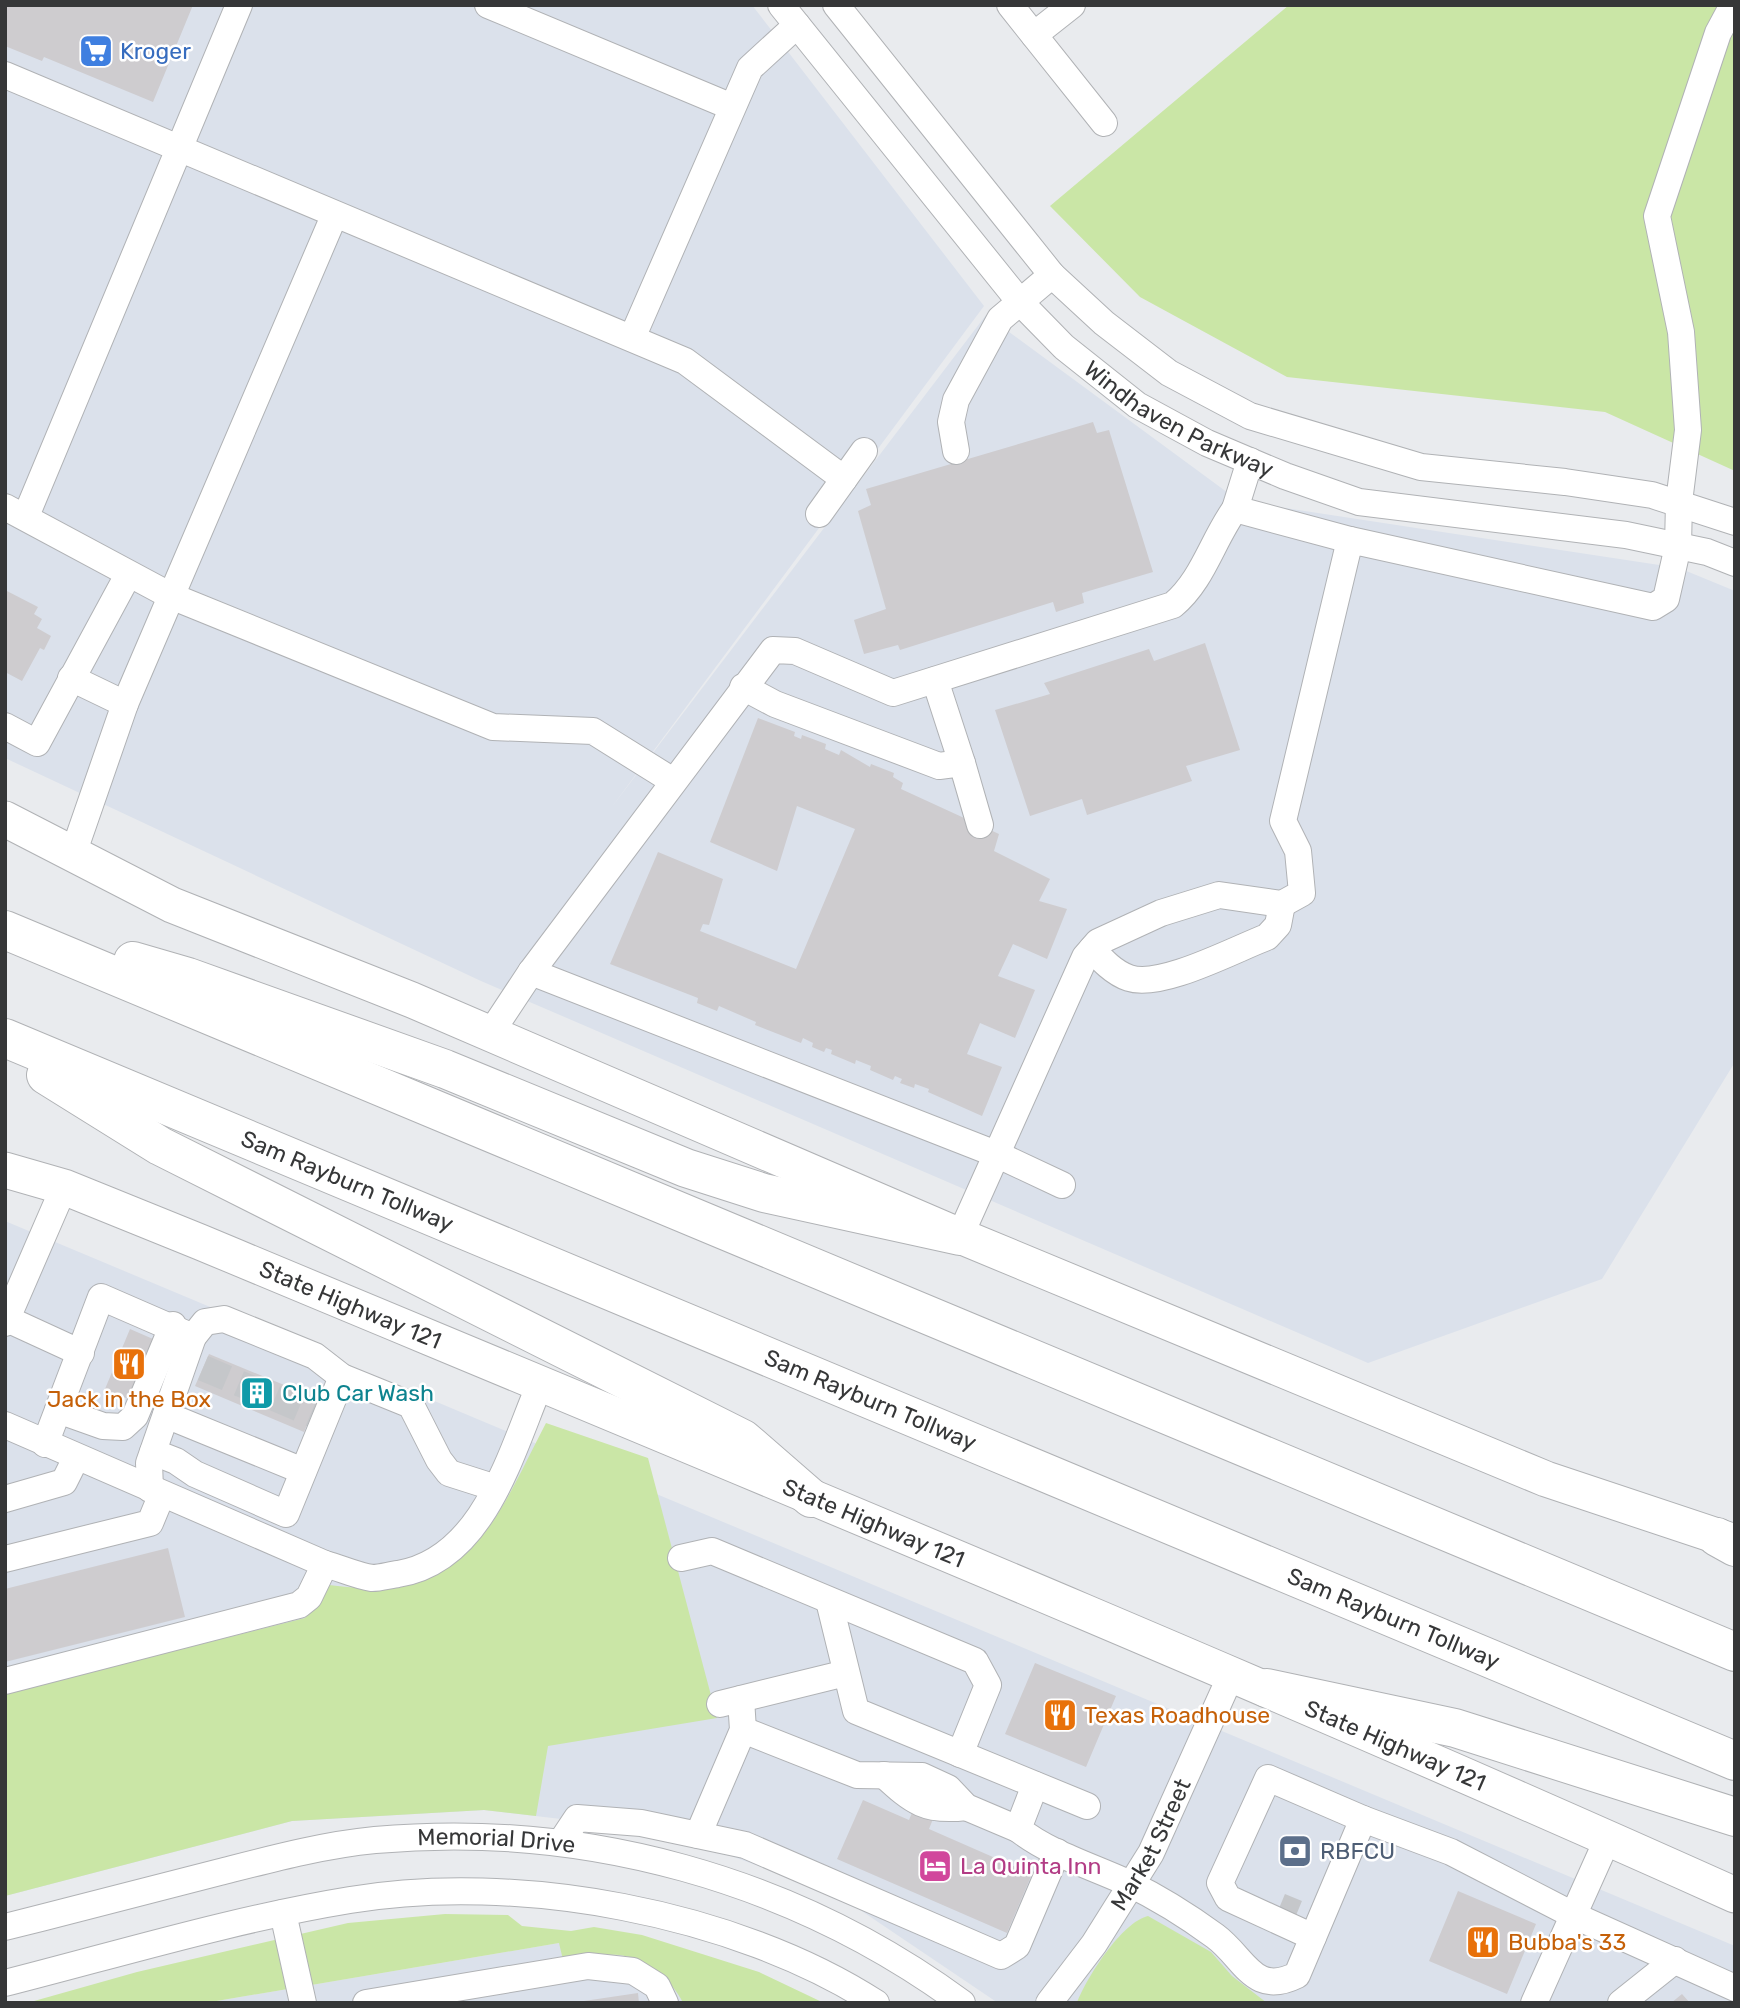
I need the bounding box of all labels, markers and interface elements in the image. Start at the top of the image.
supermarket icon: Kroger [77,32,115,70]
place label: Kroger [120,37,191,65]
street label: Windhaven Parkway [1079,355,1278,484]
street label: Sam Rayburn Tollway [237,1124,458,1238]
street label: State Highway 121 [255,1254,446,1355]
street label: Sam Rayburn Tollway [760,1343,981,1457]
restaurant icon: Jack in the Box [110,1345,148,1383]
building icon: Club Car Wash [238,1374,276,1412]
place label: Club Car Wash [282,1379,434,1407]
place label: Jack in the Box [47,1385,211,1413]
street label: State Highway 121 [779,1472,969,1574]
street label: Sam Rayburn Tollway [1283,1562,1504,1675]
street label: State Highway 121 [1300,1694,1490,1797]
restaurant icon: Texas Roadhouse [1041,1696,1079,1734]
place label: Texas Roadhouse [1084,1701,1270,1729]
street label: Market Street [1105,1774,1197,1916]
street label: Memorial Drive [417,1822,577,1859]
bank icon: RBFCU [1276,1832,1314,1870]
place label: RBFCU [1320,1837,1395,1865]
hotel icon: La Quinta Inn [916,1847,954,1885]
place label: La Quinta Inn [960,1852,1102,1880]
restaurant icon: Bubba's 33 [1464,1923,1502,1961]
place label: Bubba's 33 [1508,1928,1626,1956]

